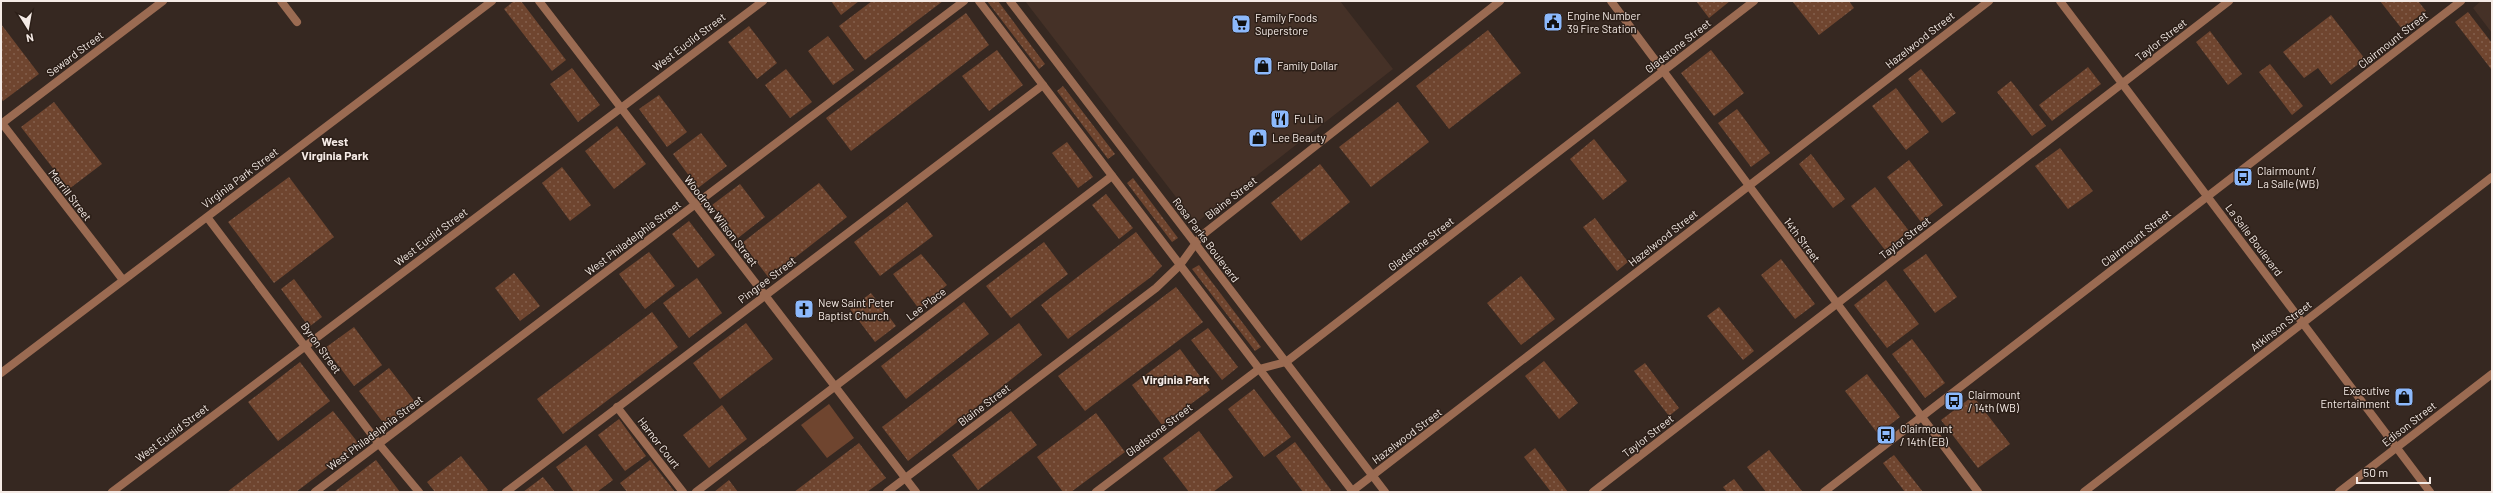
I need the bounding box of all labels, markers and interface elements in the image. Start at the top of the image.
north arrow [8,8,48,48]
street label: Clairmount Street [2355,8,2430,71]
place label: Engine Number 39 Fire Station [1567,9,1640,35]
street label: Hazelwood Street [1883,9,1957,71]
street label: West Euclid Street [650,10,728,73]
place label: Family Foods Superstore [1255,11,1317,37]
public building icon: Engine Number 39 Fire Station [1542,11,1564,33]
supermarket icon: Family Foods Superstore [1230,13,1252,35]
street label: Gladstone Street [1642,16,1713,75]
street label: Taylor Street [2132,16,2189,64]
street label: Seward Street [44,28,106,79]
text: N [25,31,35,45]
shop icon: Family Dollar [1252,55,1274,77]
place label: Family Dollar [1277,59,1338,72]
restaurant icon: Fu Lin [1269,108,1291,130]
place label: Fu Lin [1294,112,1323,125]
shop icon: Lee Beauty [1247,127,1269,149]
place label: Lee Beauty [1272,131,1325,144]
district label: West Virginia Park [301,134,369,162]
street label: Virginia Park Street [199,145,280,211]
place label: Clairmount / La Salle (WB) [2257,164,2318,190]
street label: Merrill Street [46,166,95,223]
bus stop icon: Clairmount / La Salle (WB) [2232,166,2254,188]
street label: Woodrow Wilson Street [682,173,761,269]
street label: Blaine Street [1202,173,1259,222]
street label: Rosa Parks Boulevard [1170,195,1242,285]
street label: West Philadelphia Street [582,197,683,278]
street label: La Salle Boulevard [2223,201,2286,278]
street label: West Euclid Street [392,205,470,268]
street label: Clairmount Street [2098,206,2173,269]
street label: Hazelwood Street [1626,207,1700,269]
street label: Gladstone Street [1385,214,1456,273]
street label: Taylor Street [1876,214,1933,262]
street label: 14th Street [1782,215,1823,264]
street label: Pingree Street [735,254,798,306]
street label: Lee Place [903,284,948,323]
place label: New Saint Peter Baptist Church [818,296,894,322]
church icon: New Saint Peter Baptist Church [793,298,815,320]
street label: Atkinson Street [2247,298,2314,354]
street label: Byron Street [299,320,344,376]
district label: Virginia Park [1142,372,1210,386]
street label: Blaine Street [955,381,1012,428]
place label: Executive Entertainment [2320,384,2390,410]
shop icon: Executive Entertainment [2393,386,2415,408]
place label: Clairmount / 14th (WB) [1968,388,2020,414]
bus stop icon: Clairmount / 14th (WB) [1943,390,1965,412]
street label: West Philadelphia Street [324,392,425,473]
street label: Edison Street [2379,398,2438,449]
street label: Gladstone Street [1123,400,1195,459]
street label: West Euclid Street [133,401,211,464]
street label: Hazelwood Street [1369,405,1444,466]
street label: Taylor Street [1619,412,1676,460]
street label: Harnor Court [635,414,683,471]
place label: Clairmount / 14th (EB) [1900,422,1952,448]
bus stop icon: Clairmount / 14th (EB) [1875,424,1897,446]
scale bar [2357,459,2430,485]
text: 50 m [2363,465,2388,479]

